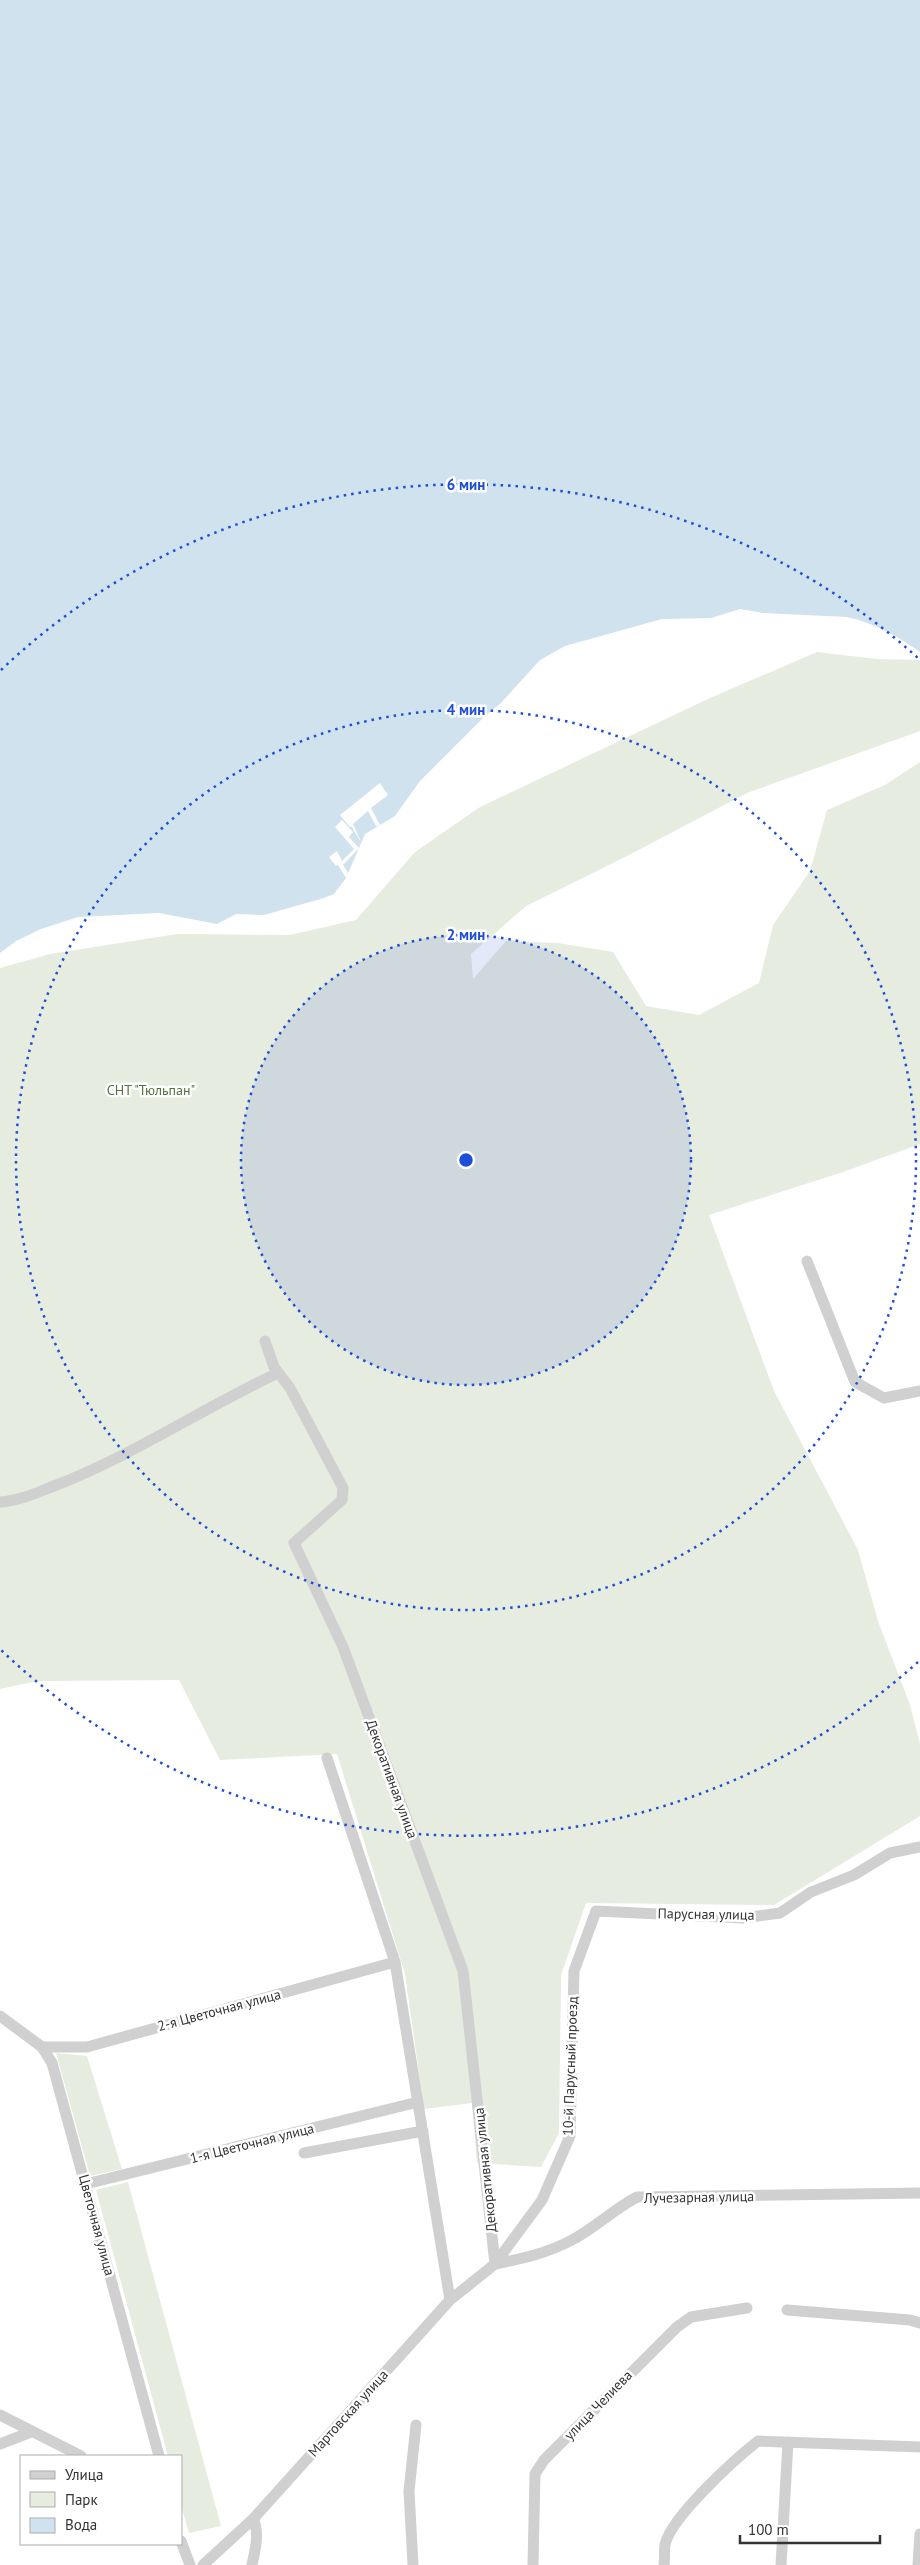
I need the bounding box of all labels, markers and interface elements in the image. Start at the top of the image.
text: 6 мин [447,475,485,494]
text: 4 мин [447,700,485,719]
text: 2 мин [447,925,485,944]
park label: СНТ "Тюльпан" [107,1081,195,1099]
centre of rings [457,1151,475,1169]
street label: Декоративная улица [362,1717,422,1841]
street label: Парусная улица [657,1904,755,1924]
street label: 2-я Цветочная улица [155,1985,283,2035]
street label: 10-й Парусный проезд [559,1995,581,2136]
street label: Декоративная улица [469,2107,501,2233]
street label: 1-я Цветочная улица [188,2119,316,2167]
street label: Цветочная улица [75,2172,119,2278]
street label: Лучезарная улица [643,2187,754,2207]
street label: Мартовская улица [304,2366,392,2460]
street label: улица Челиева [560,2366,636,2444]
legend [20,2455,182,2545]
text: Улица [65,2465,103,2484]
text: Парк [65,2490,98,2509]
scale bar [740,2512,880,2544]
text: Вода [65,2515,97,2534]
text: 100 m [748,2520,789,2539]

